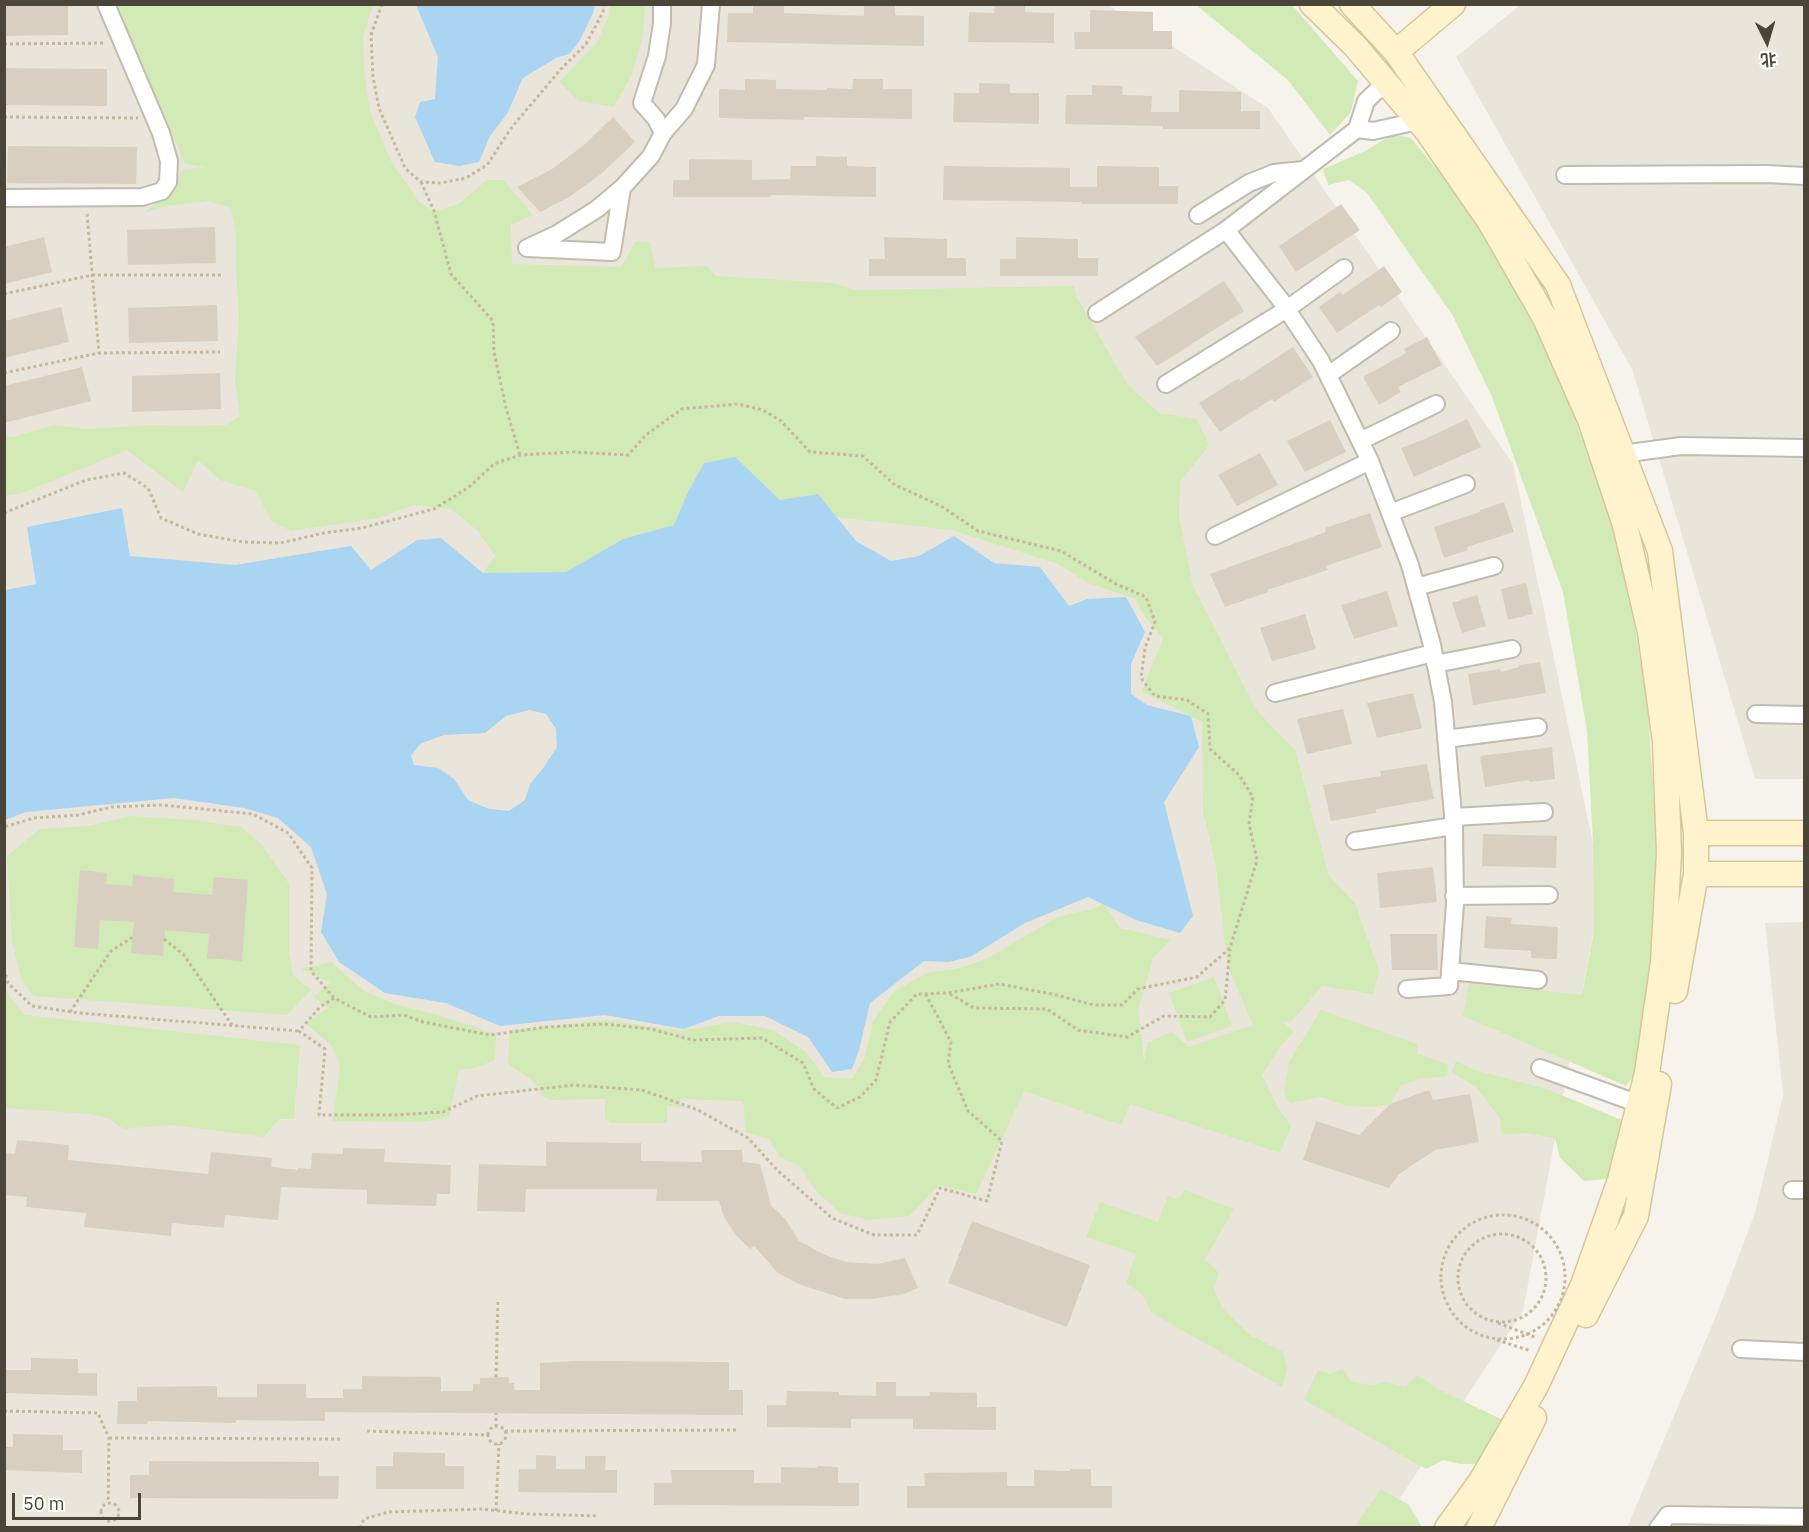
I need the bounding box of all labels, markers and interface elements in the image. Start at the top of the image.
north arrow [1737,12,1797,72]
text: 北 [1760,49,1777,71]
scale bar [15,1481,144,1519]
text: 50 m [23,1492,65,1515]

